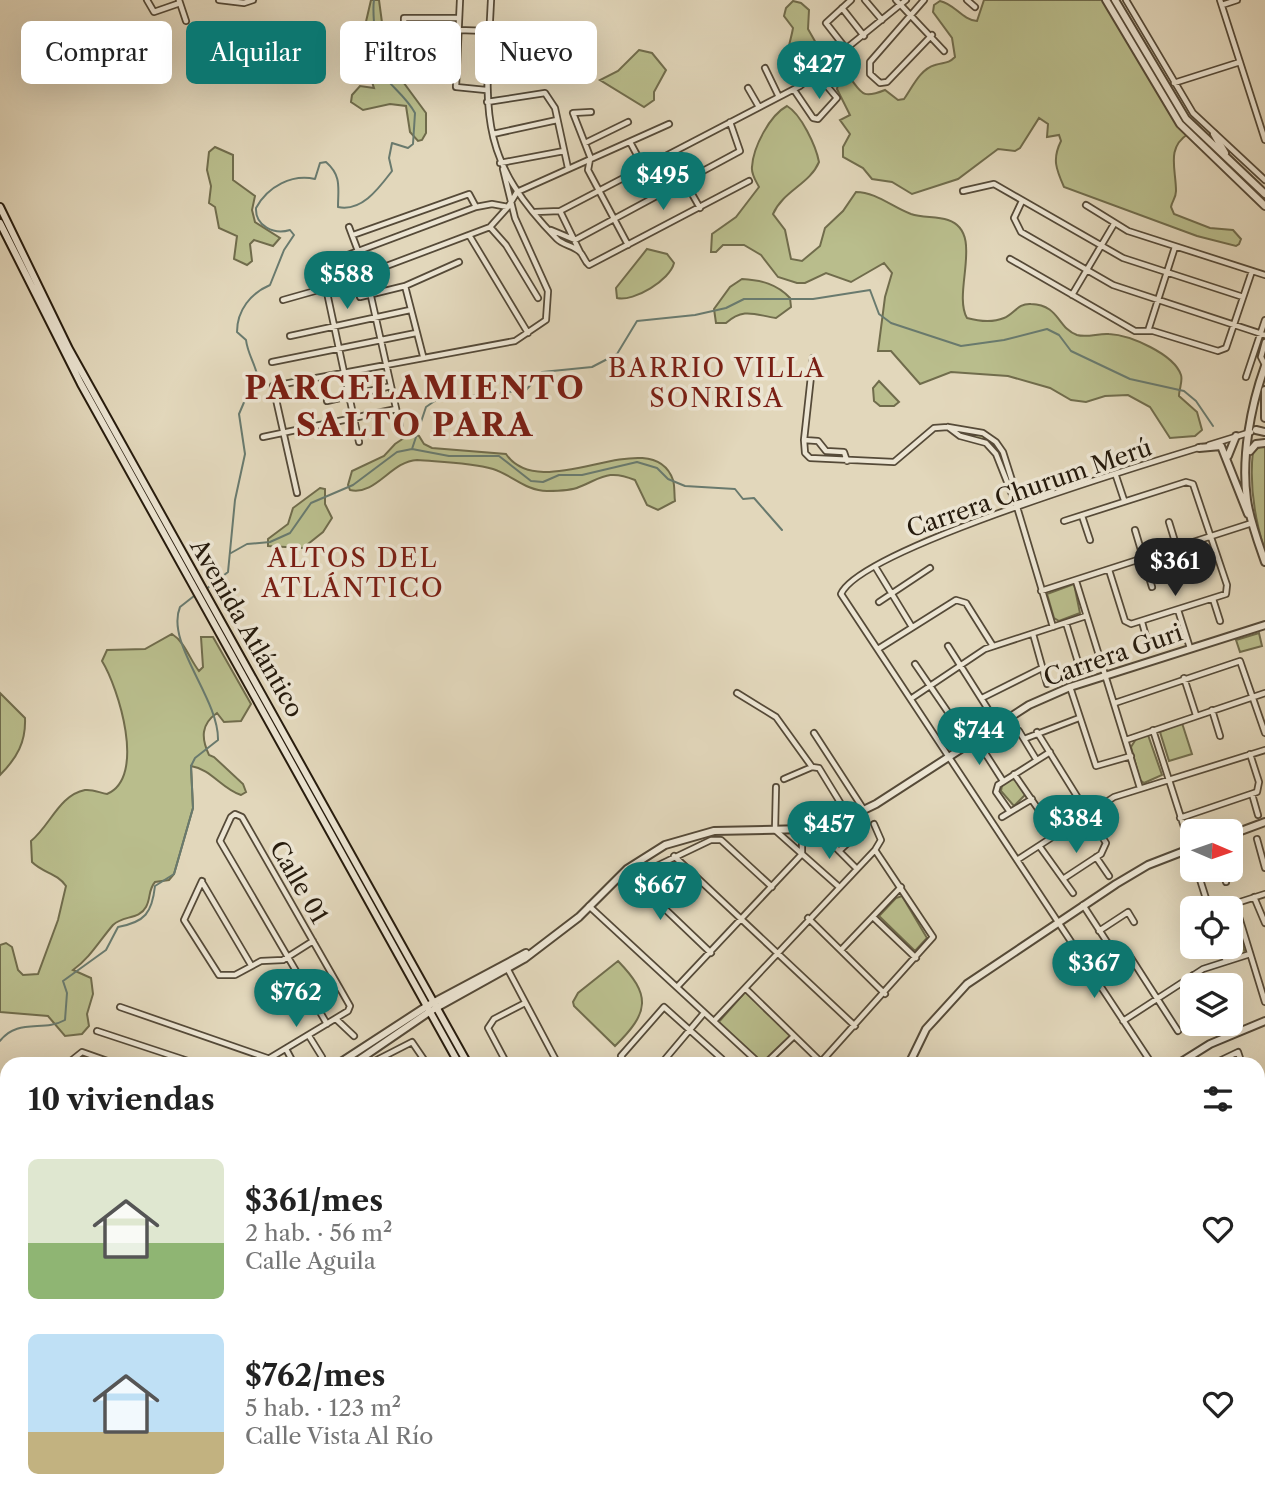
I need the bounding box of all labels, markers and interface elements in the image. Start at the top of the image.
chip: Comprar [21,21,172,84]
chip: Alquilar [186,21,326,84]
chip: Filtros [340,21,461,84]
chip: Nuevo [475,21,597,84]
pin: $427 [778,42,860,101]
text: $427 [793,50,845,78]
pin: $495 [622,152,704,212]
text: $495 [637,161,689,189]
pin: $588 [306,252,388,311]
text: $588 [320,260,374,288]
district label: BARRIO VILLA SONRISA [608,352,826,414]
district label: PARCELAMIENTO SALTO PARA [244,368,586,444]
street label: Carrera Churum Merú [903,432,1156,544]
street label: Avenida Atlántico [184,533,310,722]
pin: $361 [1134,538,1216,598]
district label: ALTOS DEL ATLÁNTICO [260,542,445,604]
text: $361 [1150,547,1200,575]
street label: Carrera Guri [1040,618,1186,692]
pin: $744 [938,708,1020,767]
text: $744 [953,716,1005,744]
pin: $384 [1035,796,1117,855]
pin: $457 [788,802,870,861]
text: $384 [1049,804,1103,832]
text: $457 [803,810,855,838]
north arrow [1180,819,1242,882]
map controls [1180,819,1243,1036]
street label: Calle 01 [264,836,334,928]
pin: $667 [619,862,701,922]
text: $667 [634,871,686,899]
button: locate [1180,896,1243,959]
pin: $367 [1053,940,1135,1000]
text: $367 [1068,949,1120,977]
pin: $762 [255,970,337,1029]
button: layers [1180,973,1243,1036]
text: $762 [270,978,322,1006]
icon: filters [1199,1080,1237,1118]
text: 10 viviendas [28,1081,215,1118]
text: $361/mes [245,1182,383,1219]
icon: home [84,1187,168,1271]
icon: heart [1199,1210,1237,1248]
text: 2 hab. · 56 m² [245,1219,392,1247]
text: Calle Aguila [245,1247,376,1275]
text: $762/mes [245,1357,385,1394]
icon: home [84,1362,168,1446]
icon: heart [1199,1385,1237,1423]
text: 5 hab. · 123 m² [245,1394,401,1422]
text: Calle Vista Al Río [245,1422,433,1450]

